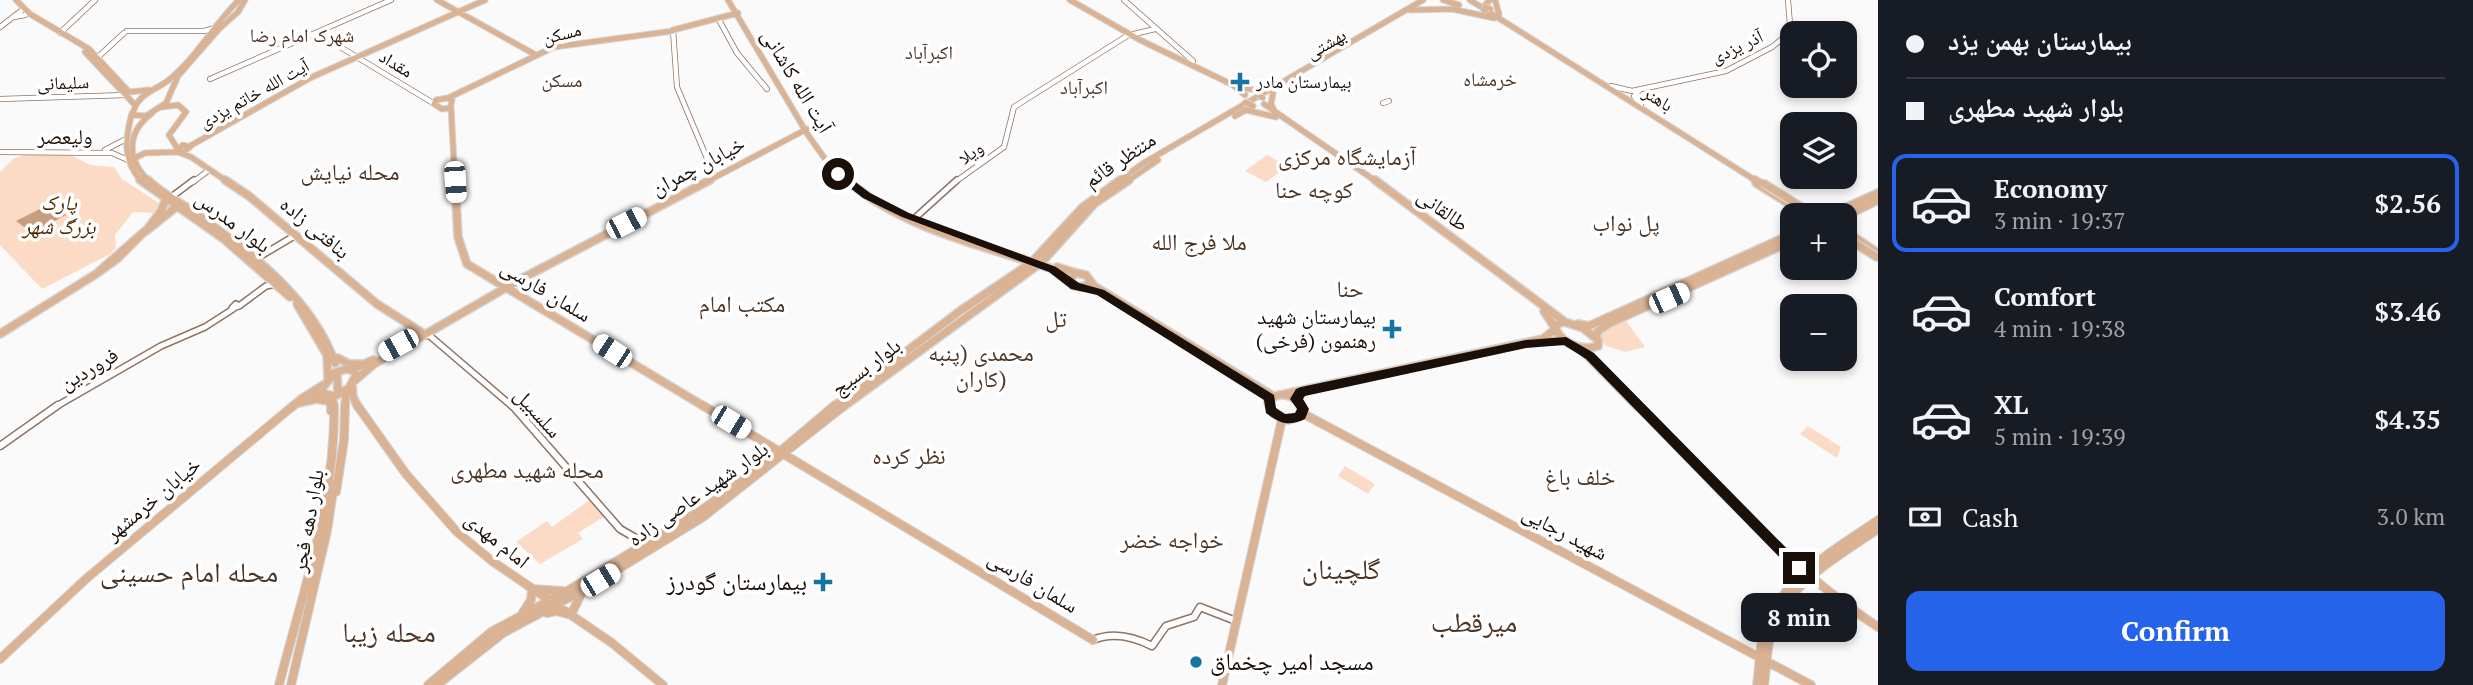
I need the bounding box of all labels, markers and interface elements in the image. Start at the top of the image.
street label: مسکن [540,17,584,49]
map controls [1780,21,1857,371]
button: locate [1780,21,1857,98]
district label: شهرک امام رضا [250,22,354,49]
street label: بهشتی [1301,22,1350,64]
street label: آیت الله کاشانی [756,23,840,138]
street label: آذر یزدی [1707,23,1767,69]
text: بیمارستان بهمن یزد [1948,23,2132,57]
district label: اکبرآباد [905,39,953,64]
street label: مقداد [375,44,418,83]
street label: آیت الله خاتم یزدی [194,53,314,134]
district label: خرمشاه [1463,66,1517,91]
district label: مسکن [541,67,583,92]
street label: سلیمانی [37,69,89,95]
place label: بیمارستان مادر [1255,69,1351,93]
marker: بیمارستان مادر [1230,72,1250,92]
district label: اکبرآباد [1060,74,1108,99]
street label: باهنر [1638,79,1678,117]
text: بلوار شهید مطهری [1948,90,2124,124]
button: layers [1780,112,1857,189]
street label: ولیعصر [36,122,93,150]
street label: منتظر قائم [1078,125,1161,194]
street label: خیابان چمران [646,129,749,202]
street label: ویلا [953,135,988,169]
district label: آزمایشگاه مرکزی [1278,141,1417,172]
district label: محله نیایش [300,156,400,187]
route start [822,158,854,190]
car [444,160,467,204]
text: Economy [1994,171,2107,205]
icon: car [1910,172,1973,235]
district label: کوچه حنا [1275,174,1353,205]
street label: طالقانی [1412,181,1475,237]
street label: بلوار مدرس [190,184,277,259]
text: $2.56 [2375,186,2441,220]
park label: پارک بزرگ شهر [21,188,96,240]
street label: بنافتی زاده [275,190,357,265]
button: + [1780,203,1857,280]
car [603,204,650,242]
text: 3 min · 19:37 [1994,205,2126,236]
district label: پل نواب [1592,207,1660,238]
district label: ملا فرج الله [1151,226,1247,257]
street label: سلمان فارسی [496,252,597,328]
district label: حنا [1336,273,1364,304]
text: Comfort [1994,279,2096,313]
car [1646,280,1693,316]
icon: car [1910,280,1973,343]
district label: مکتب امام [699,288,785,320]
button: − [1780,294,1857,371]
text: $3.46 [2375,294,2441,328]
place label: بیمارستان شهید رهنمون (فرخی) [1256,302,1376,354]
district label: تل [1045,303,1067,334]
text: 4 min · 19:38 [1994,313,2126,344]
marker: بیمارستان شهید رهنمون (فرخی) [1382,319,1402,339]
car [375,326,422,364]
car [589,331,636,371]
street label: بلوار بسیج [825,331,906,402]
district label: محمدی (پنبه کاران) [928,337,1034,394]
street label: فروردین [54,340,123,396]
street label: سلسبیل [509,381,569,444]
text: XL [1994,387,2028,421]
icon: car [1910,388,1973,451]
car [708,402,755,442]
text: $4.35 [2375,402,2441,436]
text: 5 min · 19:39 [1994,421,2126,452]
street label: بلوار شهید عاصی زاده [622,434,773,552]
district label: نظر کرده [872,440,946,471]
street label: خیابان خرمشهر [98,450,206,547]
district label: محله شهید مطهری [450,454,604,485]
district label: خلف باغ [1545,461,1615,492]
street label: بلوار دهه فجر [284,467,330,576]
street label: شهید رجایی [1518,498,1613,566]
icon: cash [1906,498,1944,536]
text: Cash [1962,500,2018,534]
text: 3.0 km [2377,501,2445,532]
street label: امام مهدی [459,504,536,575]
district label: خواجه خضر [1119,524,1224,555]
street label: سلمان فارسی [983,543,1084,619]
district label: گلچینان [1302,550,1381,587]
route end [1783,552,1815,584]
district label: محله امام حسینی [100,553,278,591]
car [577,560,624,600]
place label: بیمارستان گودرز [665,565,807,597]
marker: بیمارستان گودرز [813,572,833,592]
button: Confirm [1906,591,2445,671]
callout: 8 min [1741,592,1857,642]
text: 8 min [1768,602,1830,633]
district label: میرقطب [1431,603,1517,640]
district label: محله زیبا [342,613,436,650]
place label: مسجد امیر چخماق [1210,645,1374,677]
marker: مسجد امیر چخماق [1188,654,1204,670]

